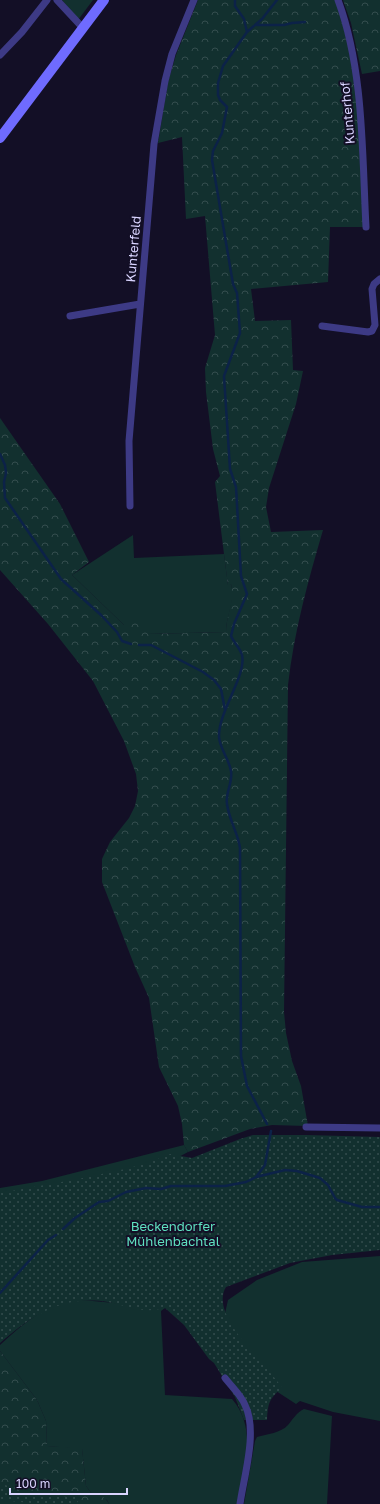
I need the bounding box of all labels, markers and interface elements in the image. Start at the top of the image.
street label: Kunterhof [336,81,358,145]
street label: Kunterfeld [122,215,144,283]
park label: Beckendorfer Mühlenbachtal [126,1218,220,1249]
scale bar [10,1470,127,1496]
text: 100 m [16,1476,50,1491]

